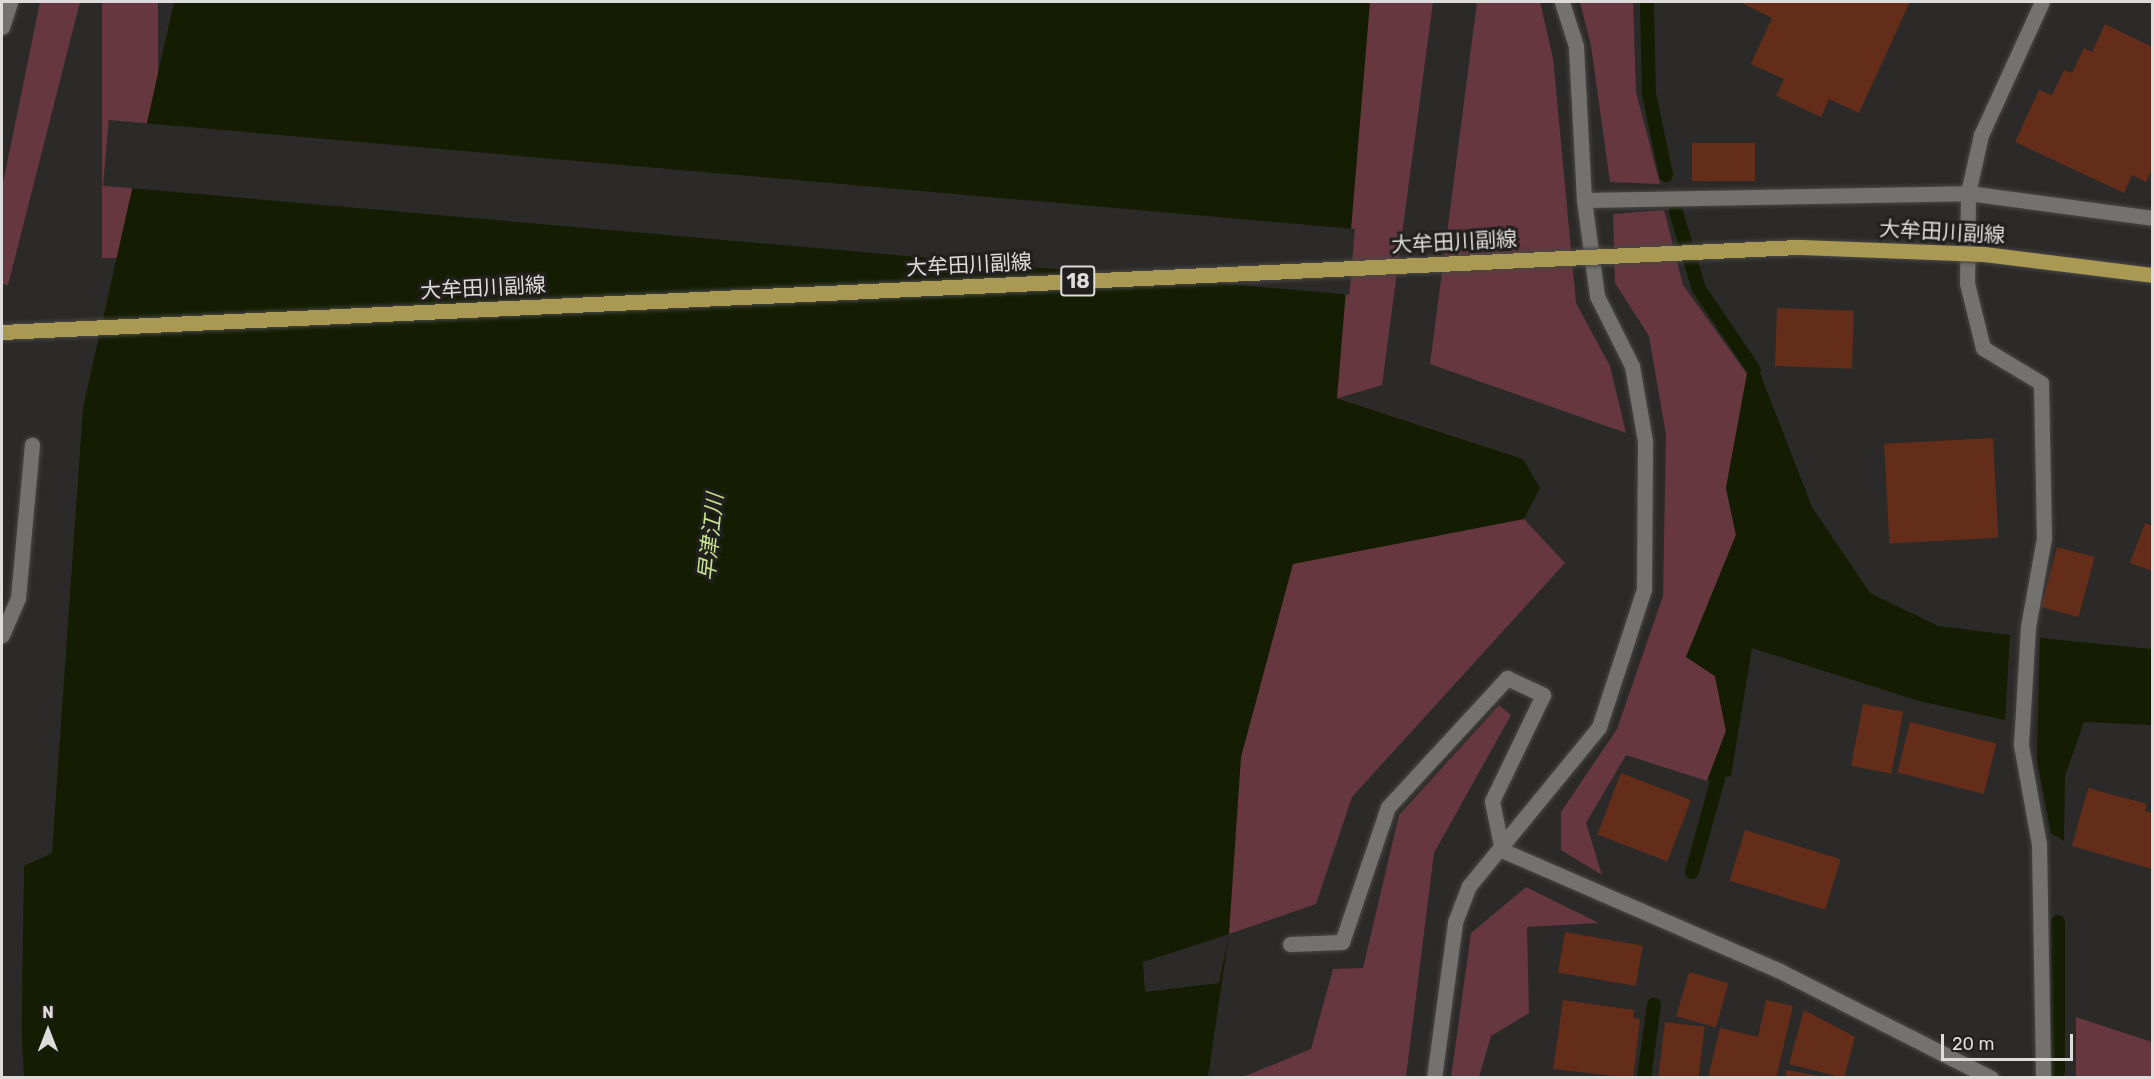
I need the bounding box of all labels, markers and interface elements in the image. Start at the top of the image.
street label: 大牟田川副線 [1878,216,2006,248]
street label: 大牟田川副線 [1390,226,1518,258]
street label: 大牟田川副線 [905,249,1033,281]
road number: 18 [1060,264,1096,298]
street label: 大牟田川副線 [419,272,547,304]
water label: 早津江川 [693,492,729,582]
north arrow [18,1001,78,1061]
text: N [42,1003,54,1022]
scale bar [1944,1022,2076,1060]
text: 20 m [1952,1033,1994,1055]

